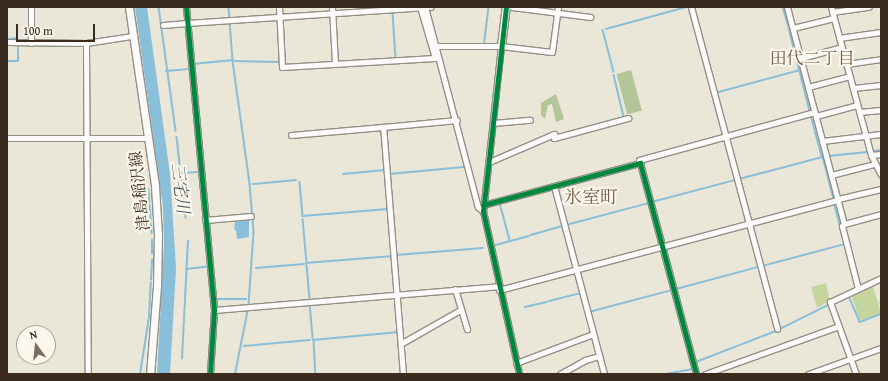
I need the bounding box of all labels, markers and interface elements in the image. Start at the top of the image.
scale bar [18,16,97,42]
text: 100 m [23,22,53,39]
district label: 田代二丁目 [770,48,854,68]
street label: 津島稲沢線 [125,150,153,232]
water label: 三宅川 [168,161,194,215]
district label: 氷室町 [564,186,618,208]
north arrow [16,325,56,365]
text: N [28,326,39,343]

